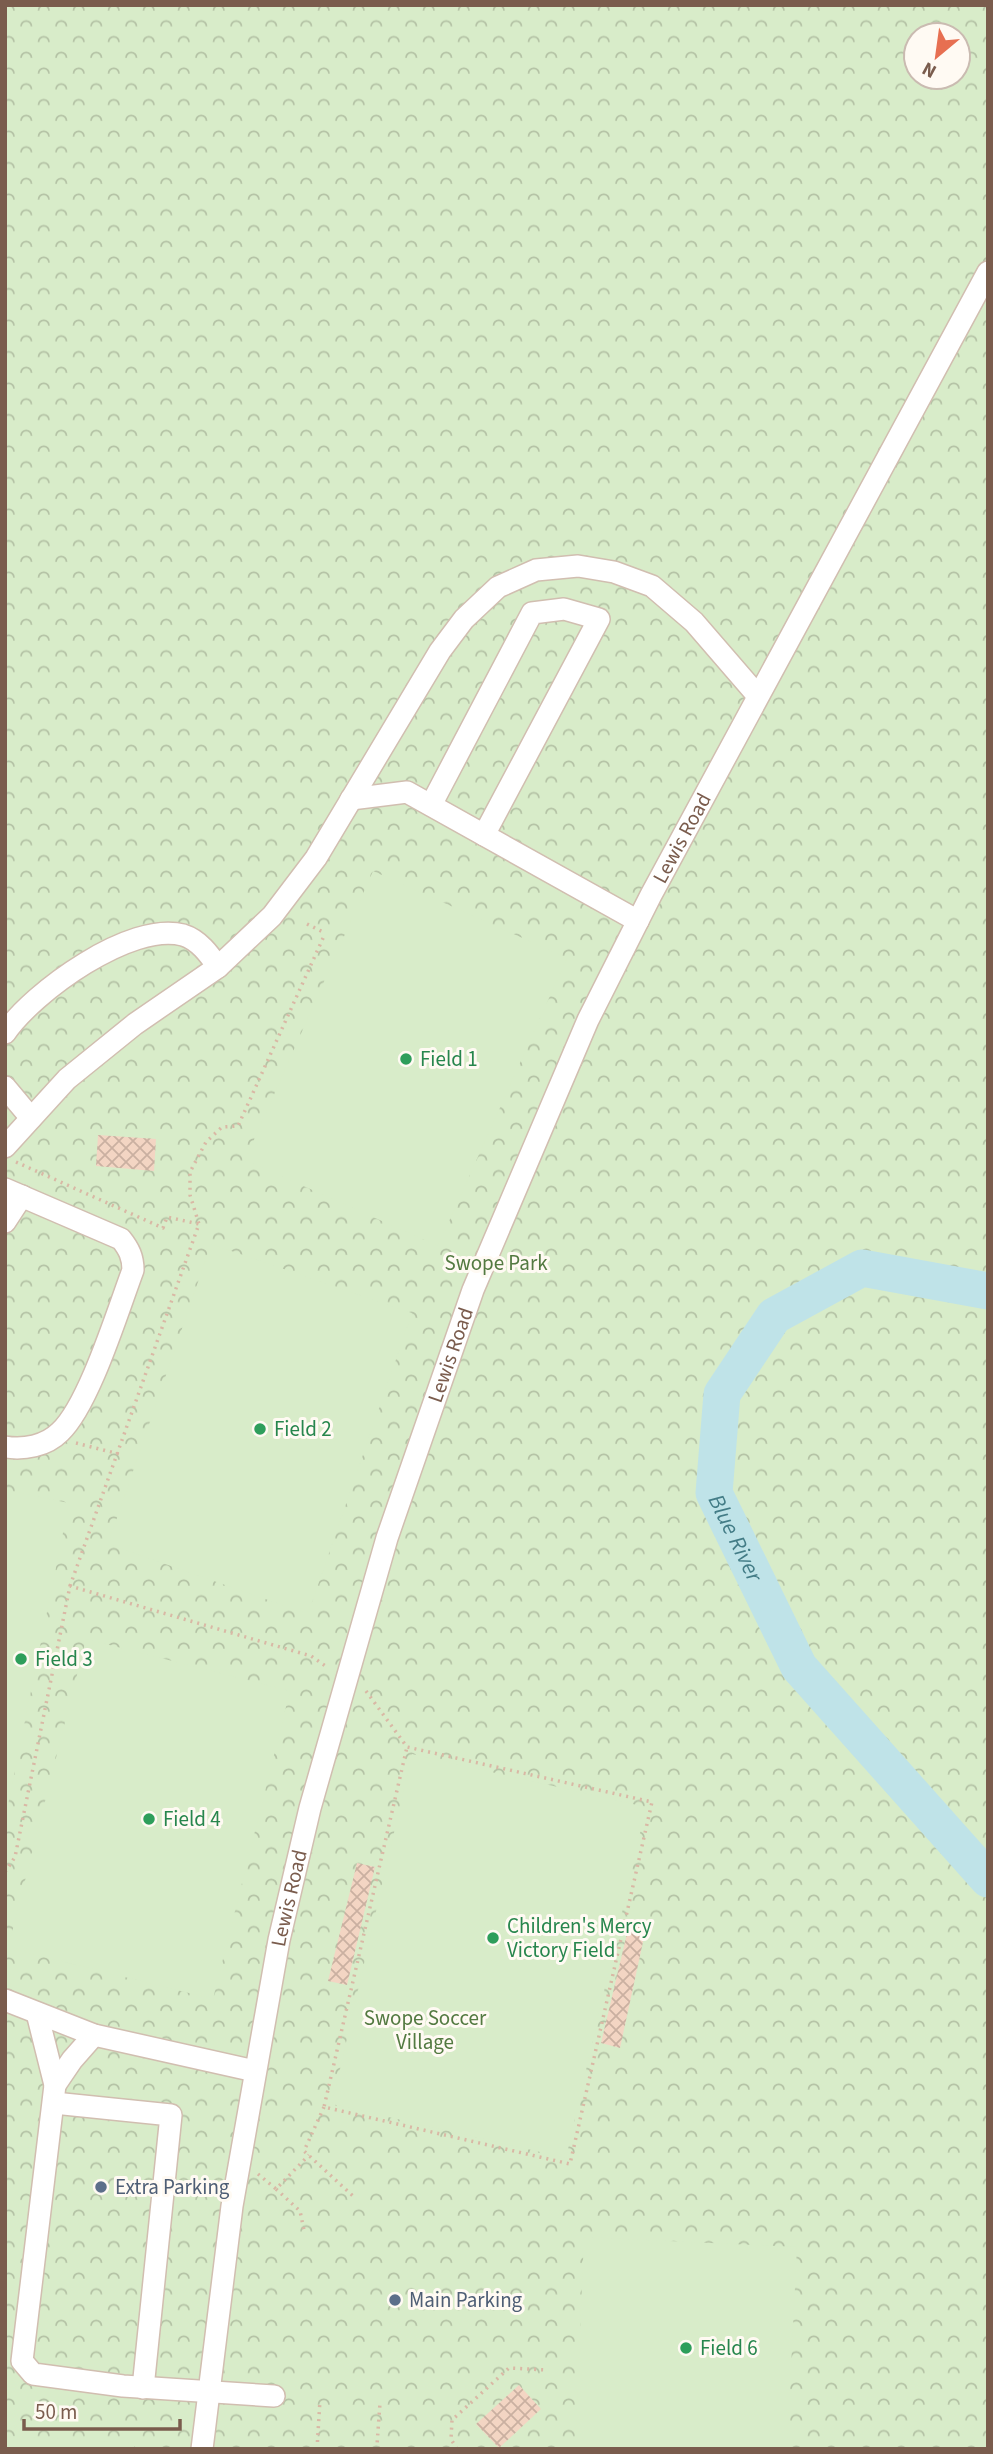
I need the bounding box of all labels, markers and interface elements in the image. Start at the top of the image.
north arrow [902,21,972,91]
text: N [917,55,942,84]
street label: Lewis Road [645,787,719,889]
place label: Field 1 [420,1044,478,1074]
marker: Field 1 [398,1051,414,1067]
park label: Swope Park [444,1248,548,1278]
street label: Lewis Road [420,1303,481,1407]
place label: Field 2 [274,1414,332,1444]
marker: Field 2 [252,1421,268,1437]
water label: Blue River [700,1488,772,1588]
place label: Field 3 [35,1644,93,1674]
marker: Field 3 [13,1651,29,1667]
place label: Field 4 [163,1804,221,1834]
marker: Field 4 [141,1811,157,1827]
street label: Lewis Road [263,1847,315,1949]
place label: Children's Mercy Victory Field [507,1911,652,1965]
marker: Children's Mercy Victory Field [485,1930,501,1946]
park label: Swope Soccer Village [364,2003,487,2057]
place label: Extra Parking [115,2172,230,2202]
marker: Extra Parking [93,2179,109,2195]
place label: Main Parking [409,2285,523,2315]
marker: Main Parking [387,2292,403,2308]
place label: Field 6 [700,2333,758,2363]
marker: Field 6 [678,2340,694,2356]
scale bar [24,2388,180,2432]
text: 50 m [35,2397,77,2427]

